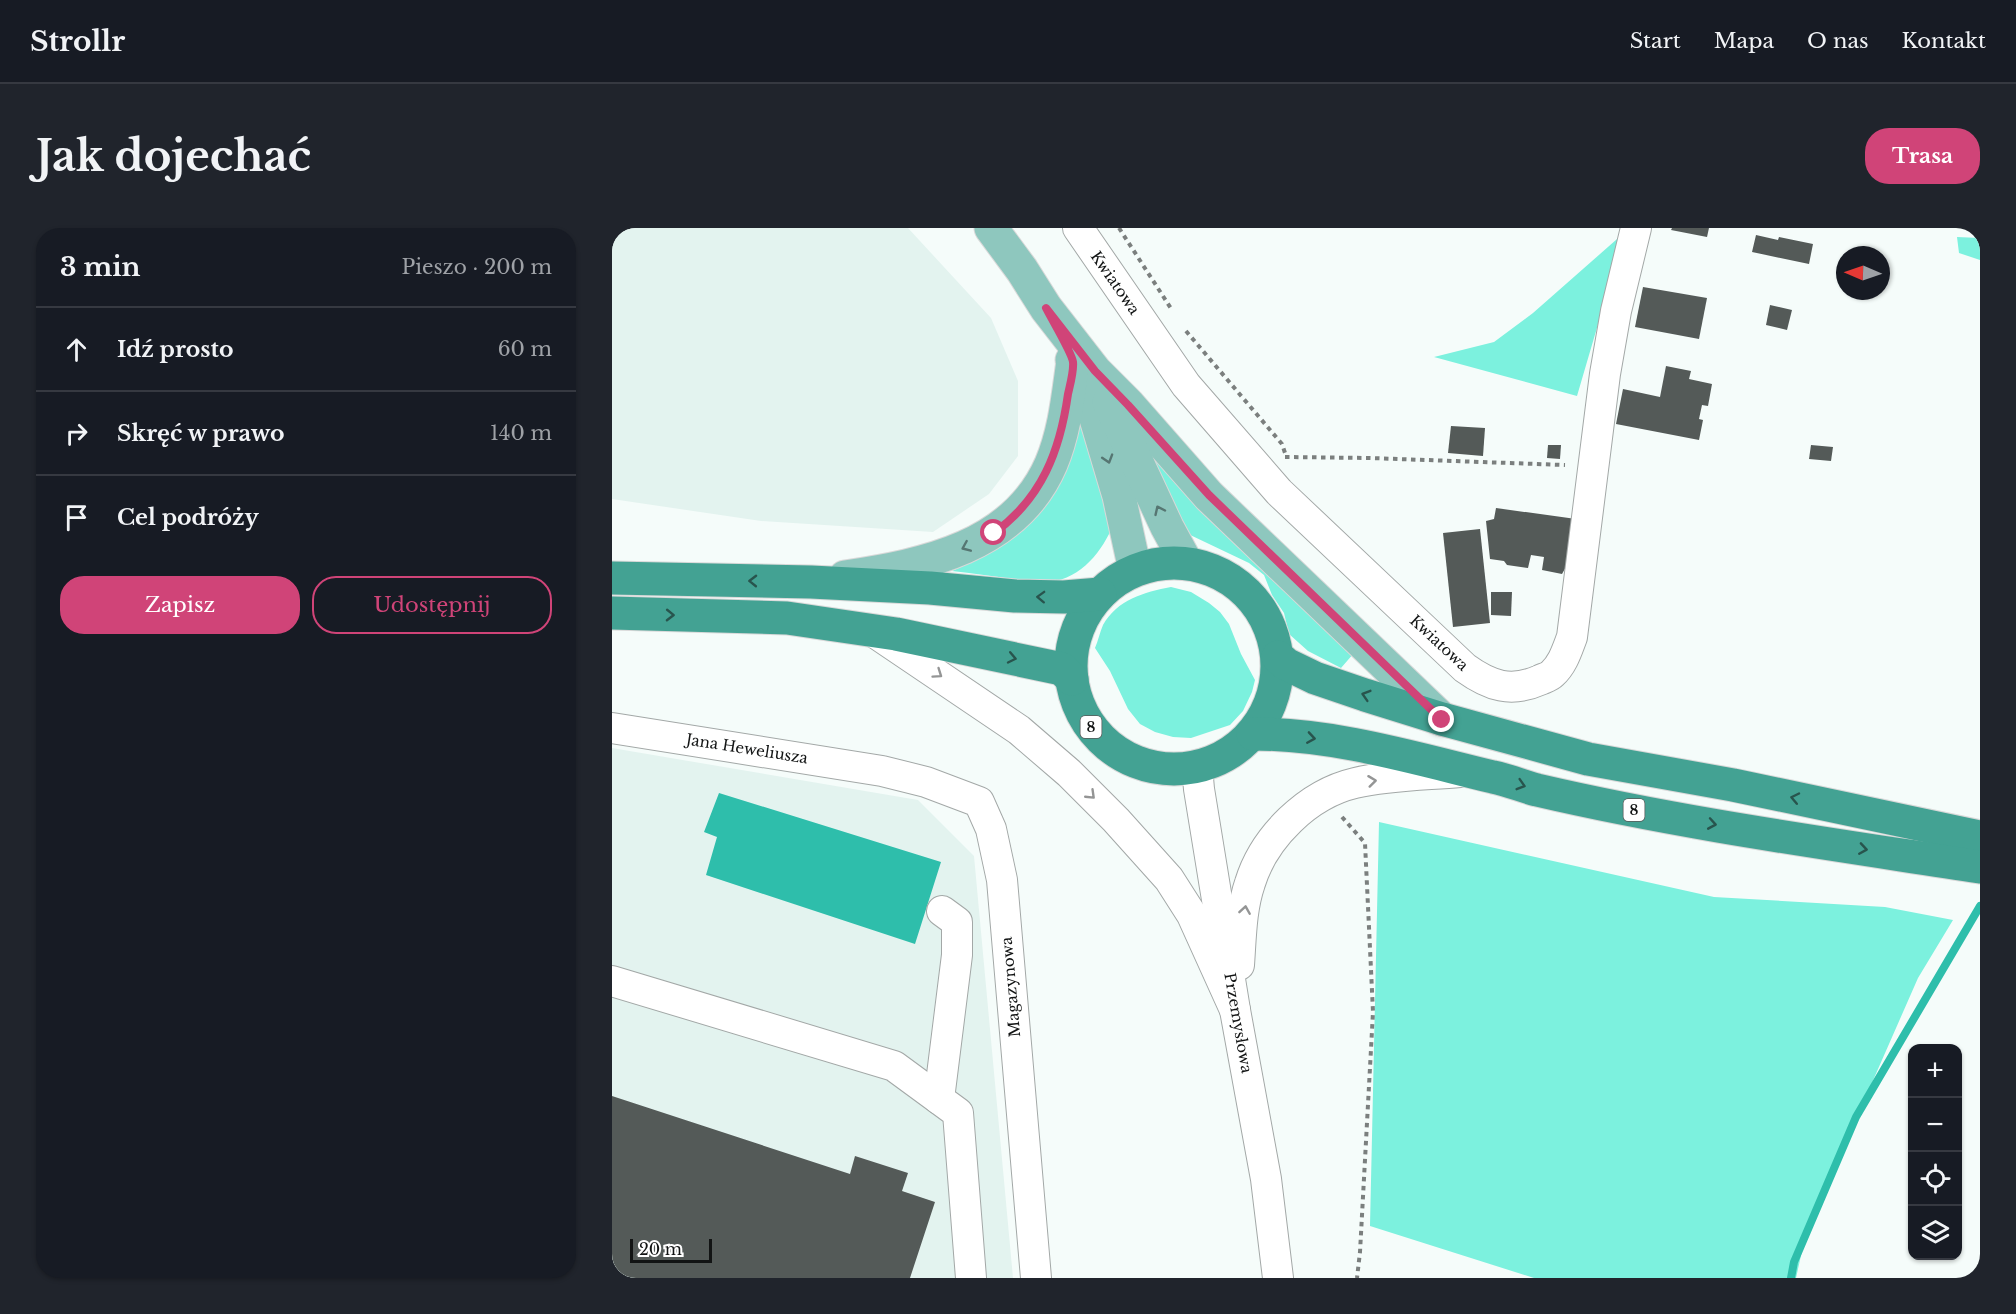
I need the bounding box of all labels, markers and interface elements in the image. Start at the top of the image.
text: Strollr [30,24,125,59]
text: Start [1630,28,1681,54]
text: Mapa [1714,28,1774,54]
text: O nas [1807,28,1869,54]
text: Kontakt [1902,28,1986,54]
button: Trasa [1865,128,1980,184]
text: Jak dojechać [36,130,311,182]
north arrow [1836,246,1890,300]
street label: Kwiatowa [1087,247,1145,319]
text: 3 min [60,251,141,283]
text: Pieszo · 200 m [401,255,552,279]
icon: ahead [60,333,93,366]
text: Idź prosto [117,336,233,363]
text: 60 m [498,337,552,361]
icon: right [60,417,93,450]
text: Skręć w prawo [117,420,284,447]
text: 140 m [490,421,552,445]
one-way arrow [1101,453,1113,463]
icon: arrive [60,501,93,534]
text: Cel podróży [117,504,259,531]
one-way arrow [1155,506,1167,517]
route start [980,519,1006,545]
one-way arrow [962,539,973,551]
one-way arrow [748,575,757,587]
button: Zapisz [60,576,300,634]
button: Udostępnij [312,576,552,634]
one-way arrow [1037,590,1046,603]
one-way arrow [666,609,675,622]
street label: Kwiatowa [1406,611,1473,675]
one-way arrow [1006,651,1016,664]
one-way arrow [932,667,943,678]
one-way arrow [1361,690,1372,703]
route end [1428,706,1454,732]
road number: 8 [1080,716,1102,738]
street label: Jana Heweliusza [683,729,810,768]
one-way arrow [1306,731,1316,743]
one-way arrow [1367,775,1377,788]
one-way arrow [1515,778,1526,790]
one-way arrow [1083,787,1094,798]
one-way arrow [1790,792,1800,805]
road number: 8 [1624,799,1644,821]
one-way arrow [1708,818,1717,830]
one-way arrow [1858,842,1868,855]
one-way arrow [1238,905,1250,914]
street label: Magazynowa [997,935,1024,1038]
street label: Przemysłowa [1220,971,1257,1075]
map controls [1908,1044,1962,1260]
button: + [1908,1044,1962,1098]
button: − [1908,1098,1962,1152]
button: locate [1908,1152,1962,1206]
button: layers [1908,1206,1962,1260]
scale bar [630,1236,712,1264]
text: 20 m [639,1239,682,1259]

